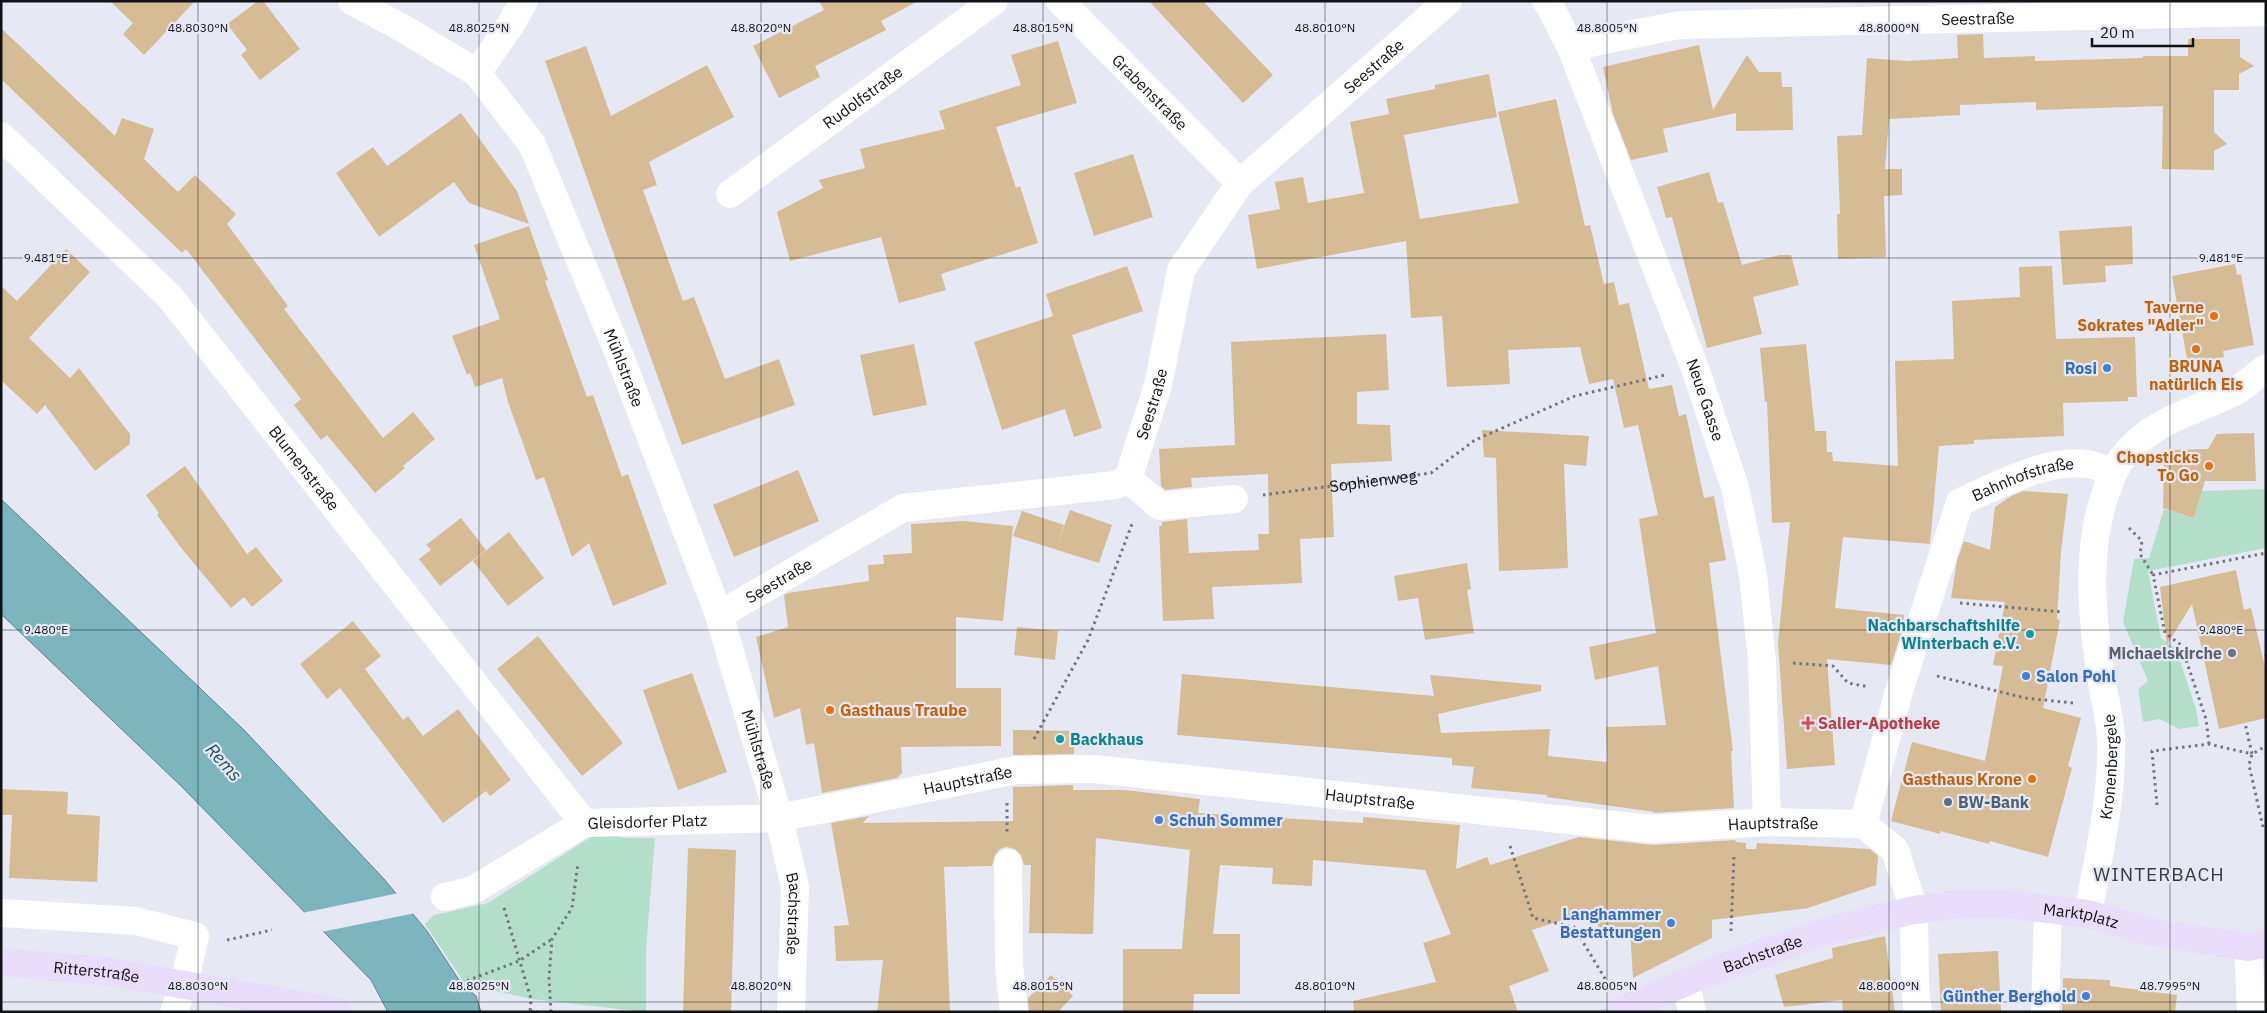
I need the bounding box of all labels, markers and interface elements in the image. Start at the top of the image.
street label: Seestraße [1941,8,2015,29]
scale bar [2092,15,2193,47]
text: 48.8030°N [168,20,228,35]
text: 48.8025°N [449,20,509,35]
text: 48.8020°N [731,20,791,35]
text: 48.8015°N [1013,20,1073,35]
text: 48.8010°N [1295,20,1355,35]
text: 48.8005°N [1577,20,1637,35]
text: 48.8000°N [1859,20,1919,35]
text: 20 m [2100,23,2135,42]
street label: Seestraße [1339,34,1408,98]
street label: Grabenstraße [1108,50,1192,135]
street label: Rudolfstraße [819,61,906,133]
text: 9.481°E [24,250,68,265]
text: 9.481°E [2199,250,2243,265]
place label: Taverne Sokrates "Adler" [2077,297,2204,335]
marker: Taverne Sokrates "Adler" [2208,310,2220,322]
street label: Mühlstraße [600,326,648,410]
marker: BRUNA natürlich Eis [2190,343,2202,355]
street label: Neue Gasse [1682,356,1729,444]
place label: BRUNA natürlich Eis [2149,356,2243,394]
place label: Rosi [2065,358,2097,378]
marker: Rosi [2101,362,2113,374]
street label: Seestraße [1131,366,1171,442]
street label: Blumenstraße [265,422,344,515]
place label: Chopsticks To Go [2116,447,2199,485]
street label: Bahnhofstraße [1969,453,2075,505]
marker: Chopsticks To Go [2203,460,2215,472]
street label: Sophienweg [1328,465,1418,496]
street label: Seestraße [742,553,816,607]
place label: Nachbarschaftshilfe Winterbach e.V. [1868,615,2020,653]
text: 9.480°E [24,622,68,637]
text: 9.480°E [2199,622,2243,637]
marker: Nachbarschaftshilfe Winterbach e.V. [2024,628,2036,640]
place label: Michaelskirche [2109,643,2222,663]
marker: Michaelskirche [2226,647,2238,659]
place label: Salon Pohl [2036,666,2116,686]
marker: Salon Pohl [2020,670,2032,682]
place label: Gasthaus Traube [840,700,967,720]
marker: Gasthaus Traube [824,704,836,716]
street label: Mühlstraße [737,707,780,792]
street label: Kronenbergele [2095,712,2121,821]
place label: Salier-Apotheke [1818,713,1940,733]
marker: Salier-Apotheke [1802,717,1814,729]
place label: Backhaus [1070,729,1144,749]
marker: Backhaus [1054,733,1066,745]
water label: Rems [201,738,247,786]
street label: Hauptstraße [921,761,1014,799]
place label: Gasthaus Krone [1902,769,2022,789]
marker: Gasthaus Krone [2026,773,2038,785]
street label: Hauptstraße [1324,784,1416,813]
place label: BW-Bank [1958,792,2030,812]
marker: BW-Bank [1942,796,1954,808]
street label: Gleisdorfer Platz [587,810,707,833]
place label: Schuh Sommer [1169,810,1283,830]
street label: Hauptstraße [1727,812,1819,834]
marker: Schuh Sommer [1153,814,1165,826]
district label: WINTERBACH [2093,862,2225,886]
street label: Bachstraße [782,870,806,955]
street label: Marktplatz [2042,899,2121,932]
place label: Langhammer Bestattungen [1560,904,1662,942]
marker: Langhammer Bestattungen [1665,917,1677,929]
street label: Bachstraße [1720,930,1805,977]
street label: Ritterstraße [53,957,141,987]
text: 48.8030°N [168,978,228,993]
text: 48.8025°N [449,978,509,993]
text: 48.8020°N [731,978,791,993]
text: 48.8015°N [1013,978,1073,993]
text: 48.8010°N [1295,978,1355,993]
text: 48.8005°N [1577,978,1637,993]
text: 48.8000°N [1859,978,1919,993]
text: 48.7995°N [2140,978,2200,993]
place label: Günther Berghold [1943,986,2076,1006]
marker: Günther Berghold [2080,990,2092,1002]

